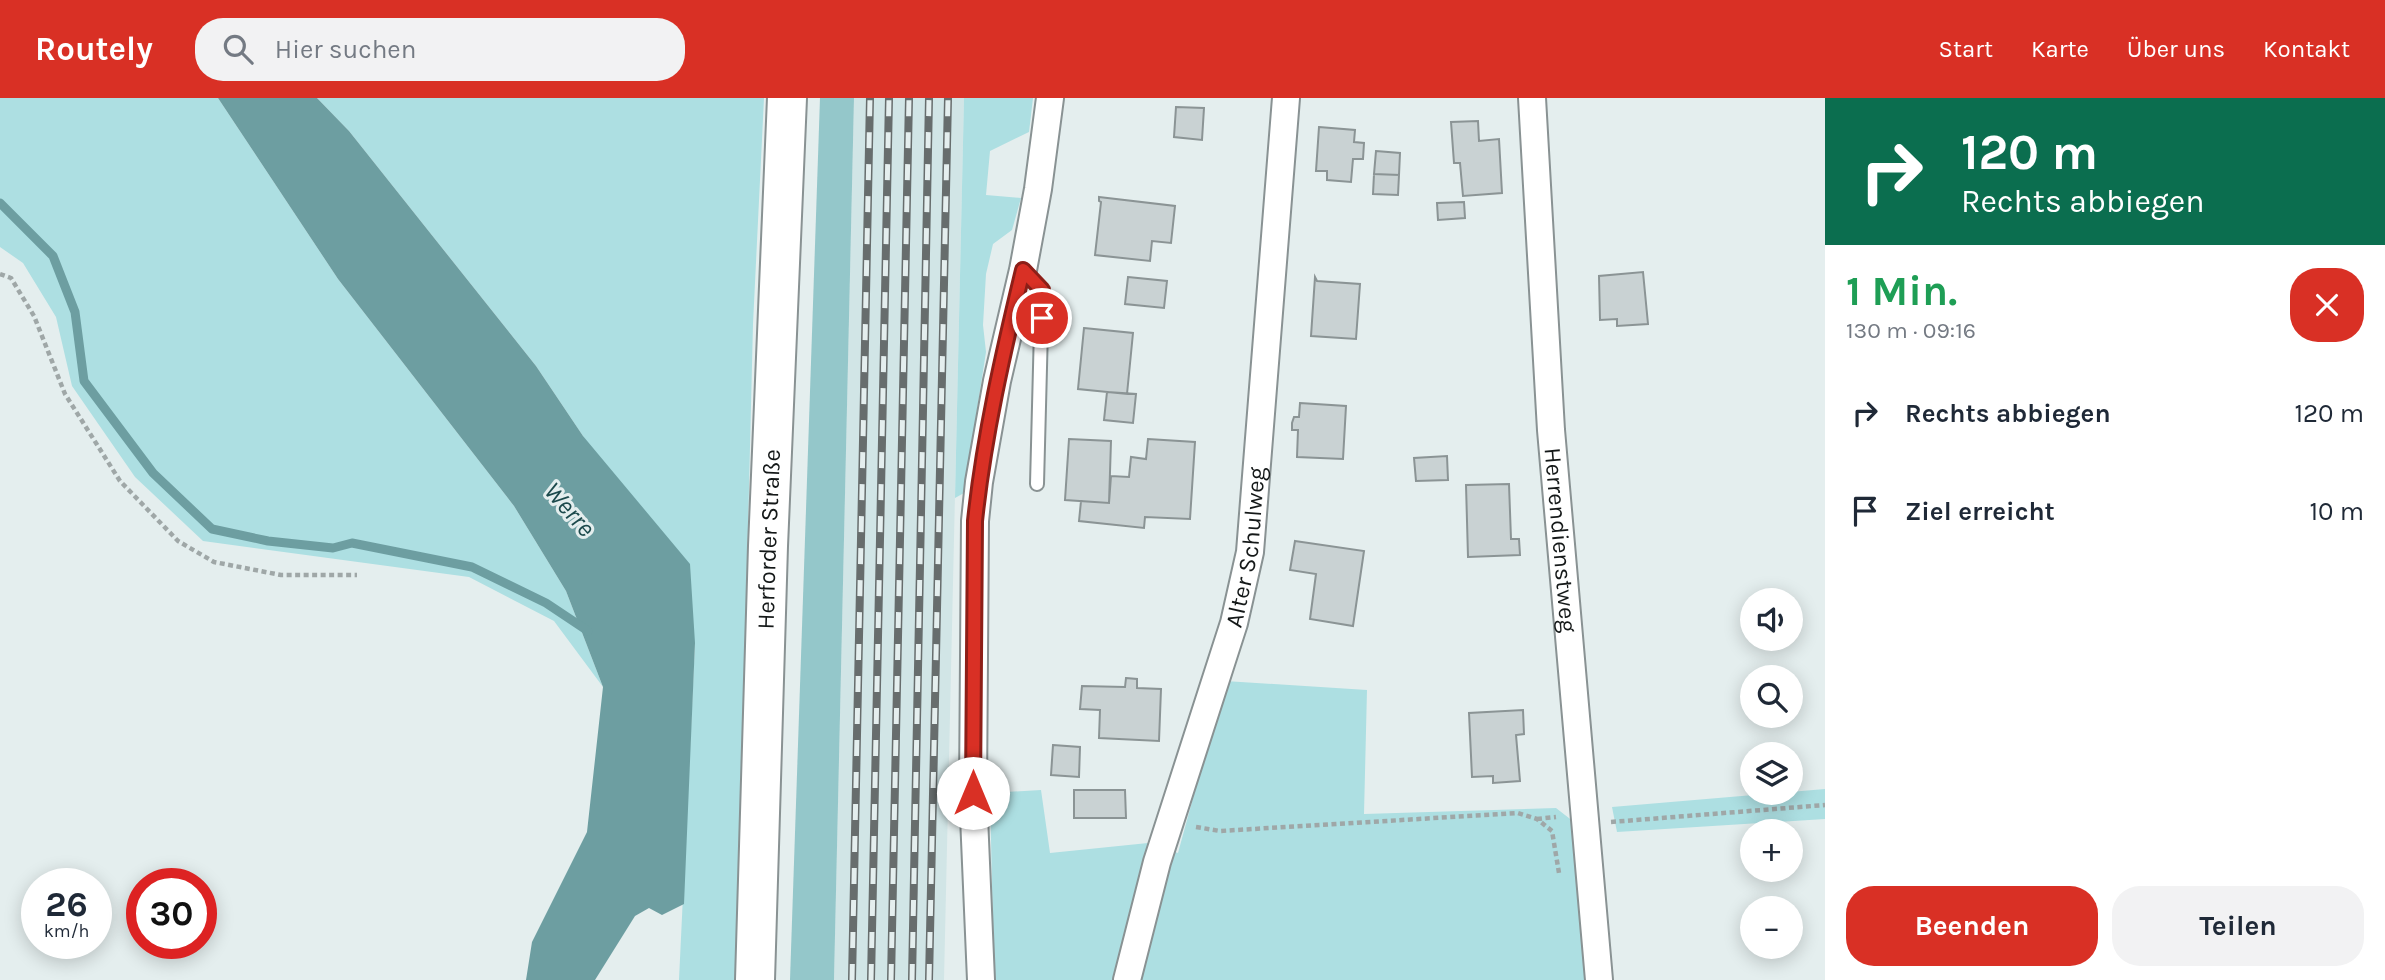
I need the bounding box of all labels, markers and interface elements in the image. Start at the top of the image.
search box [195,18,685,81]
text: Routely [35,30,153,68]
icon: search [219,30,257,68]
text: Hier suchen [275,34,416,65]
text: Start [1939,35,1993,63]
text: Karte [2031,35,2089,63]
text: Über uns [2127,35,2225,63]
text: Kontakt [2263,35,2350,63]
text: 120 m [1961,124,2098,181]
icon: right [1846,126,1937,217]
text: Rechts abbiegen [1961,183,2205,220]
text: 1 Min. [1846,266,1957,316]
button: close [2290,268,2364,342]
pin [1012,288,1072,348]
icon: arrive [1023,299,1061,337]
text: 130 m · 09:16 [1846,317,1976,344]
icon: right [1846,394,1884,432]
text: Rechts abbiegen [1905,398,2111,429]
text: 120 m [2294,398,2364,429]
street label: Herrendienstweg [1539,446,1583,634]
street label: Herforder Straße [752,448,786,630]
street label: Alter Schulweg [1219,465,1271,630]
water label: Werre [538,476,602,543]
icon: arrive [1846,492,1884,530]
text: Ziel erreicht [1905,496,2055,527]
text: 10 m [2309,496,2364,527]
map controls [1740,588,1803,959]
button: sound [1740,588,1803,651]
button: search [1740,665,1803,728]
button: layers [1740,742,1803,805]
position arrow [936,756,1010,830]
button: + [1740,819,1803,882]
speed limit sign: 30 [126,868,217,959]
text: 26 [45,884,88,925]
button: Beenden [1846,886,2098,966]
button: Teilen [2112,886,2364,966]
button: − [1740,896,1803,959]
text: km/h [44,920,89,942]

